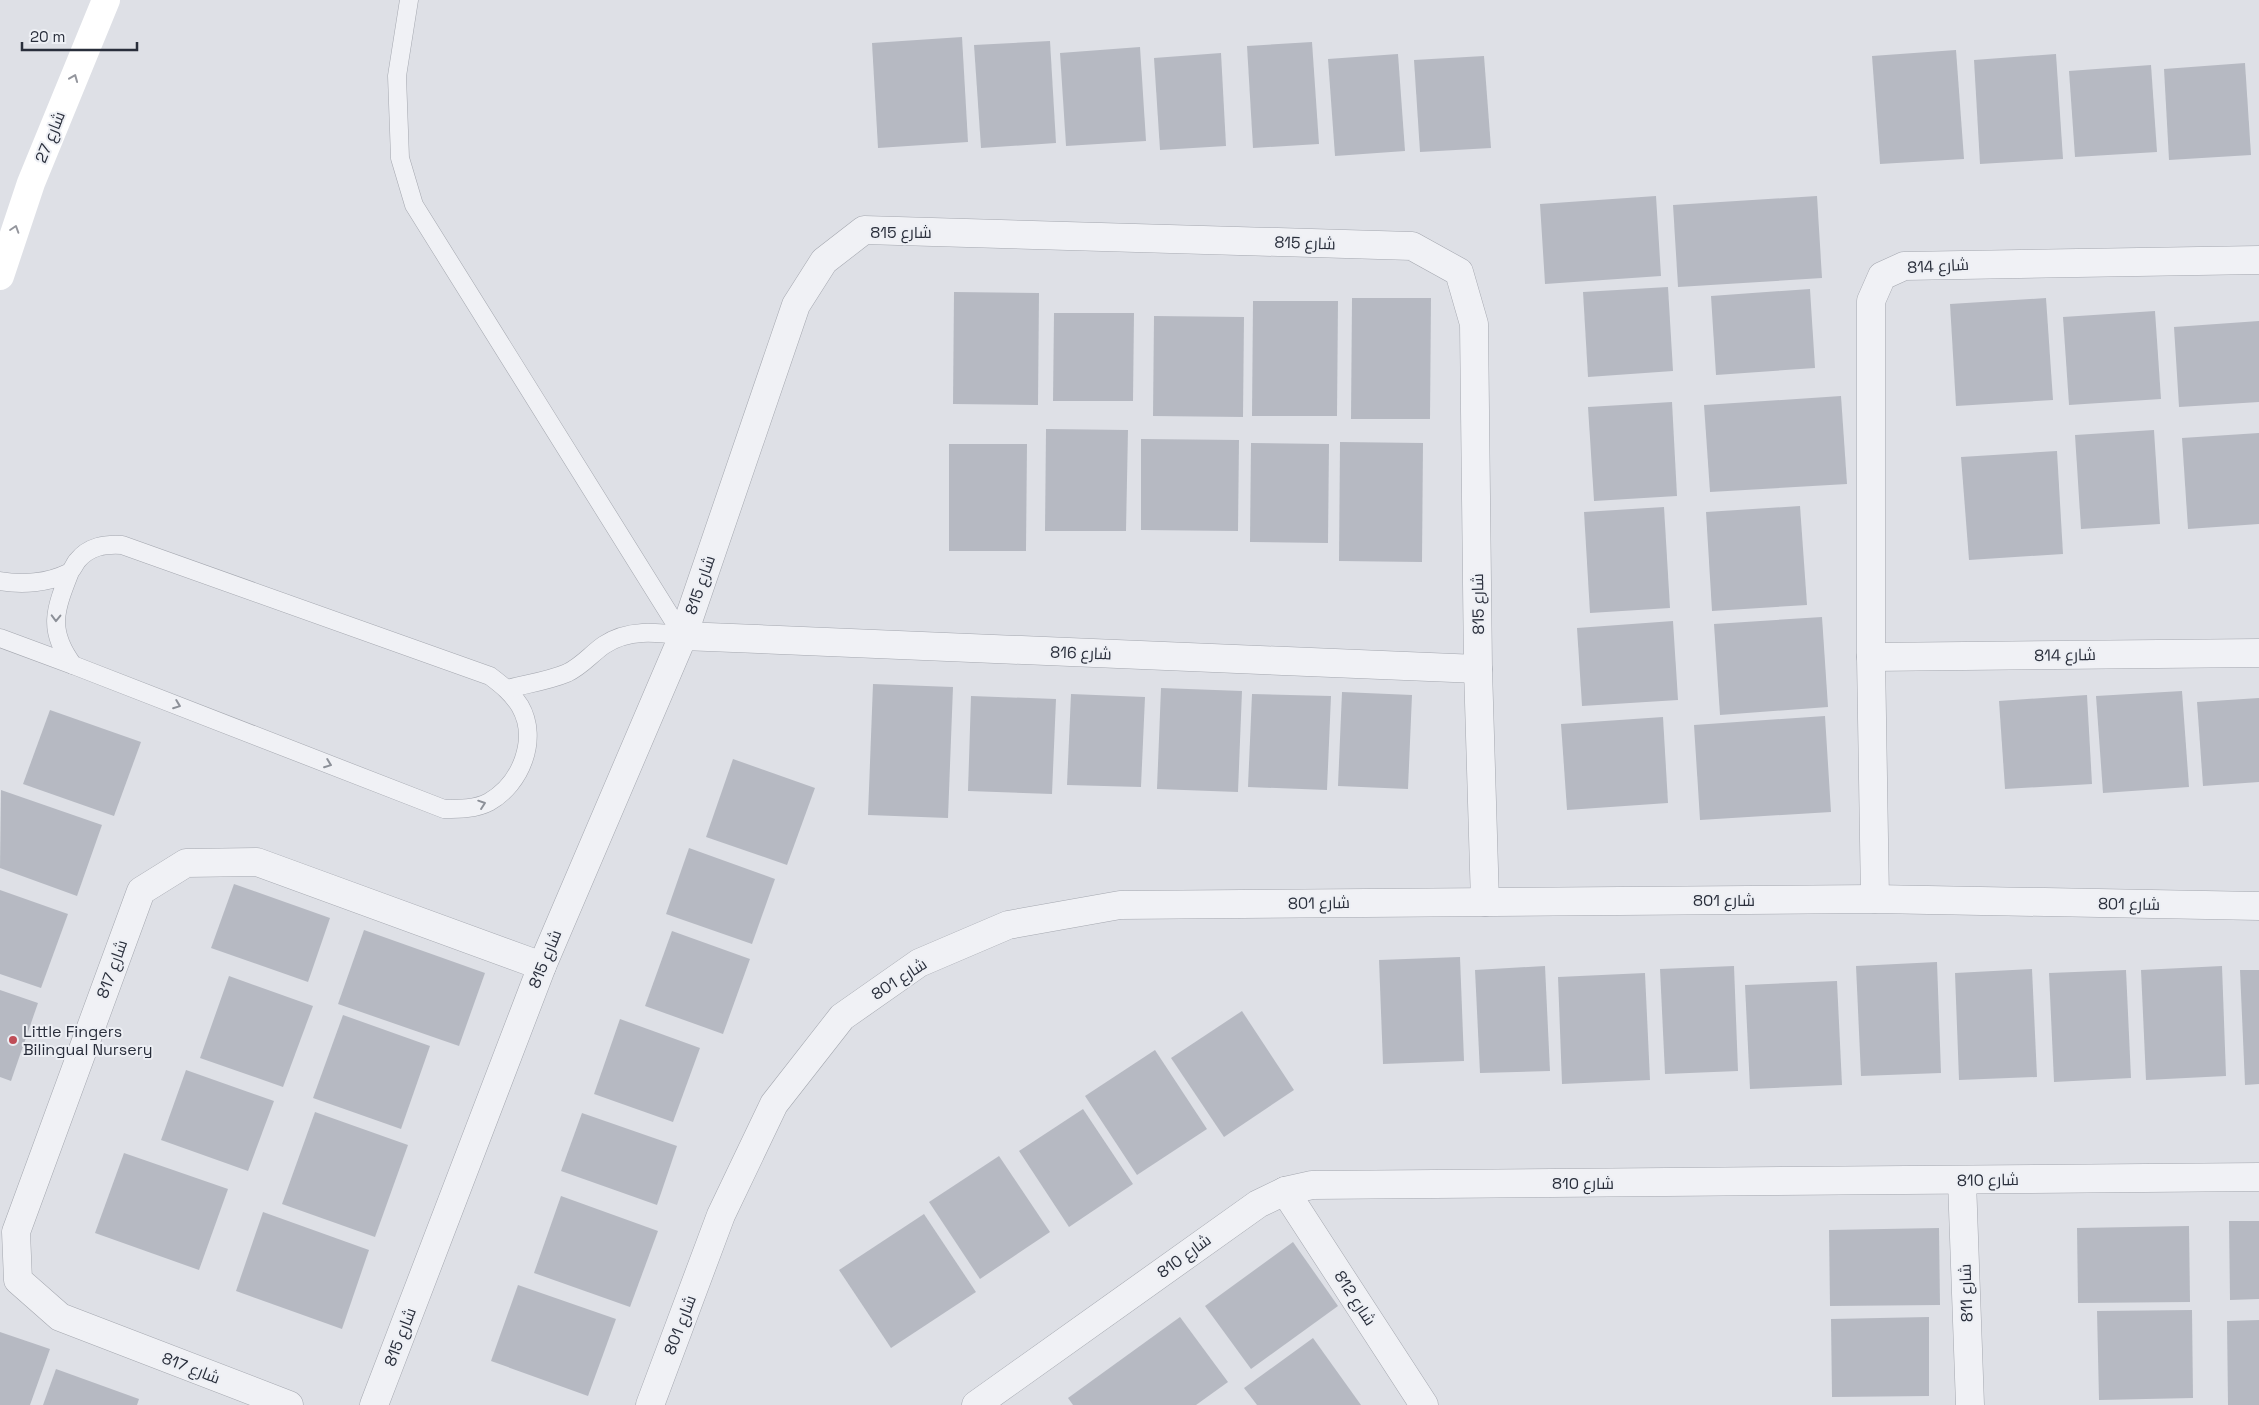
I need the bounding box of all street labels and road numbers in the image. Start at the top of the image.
street label: شارع 27 [30,108,71,166]
street label: شارع 815 [870,222,932,244]
street label: شارع 815 [1274,231,1336,256]
street label: شارع 814 [1907,254,1969,279]
street label: شارع 815 [680,553,721,618]
street label: شارع 815 [1467,573,1490,635]
street label: شارع 816 [1050,641,1112,666]
street label: شارع 814 [2034,644,2096,667]
street label: شارع 801 [1693,890,1755,912]
street label: شارع 801 [1288,892,1350,915]
street label: شارع 801 [2098,893,2160,916]
street label: شارع 815 [524,927,567,992]
street label: شارع 817 [92,937,133,1001]
street label: شارع 801 [867,953,931,1006]
street label: شارع 810 [1957,1169,2019,1192]
street label: شارع 810 [1552,1173,1614,1195]
street label: شارع 810 [1153,1229,1216,1284]
street label: شارع 811 [1954,1263,1979,1323]
street label: شارع 812 [1329,1267,1381,1330]
street label: شارع 801 [659,1292,702,1358]
street label: شارع 815 [379,1305,422,1370]
street label: شارع 817 [158,1347,223,1390]

